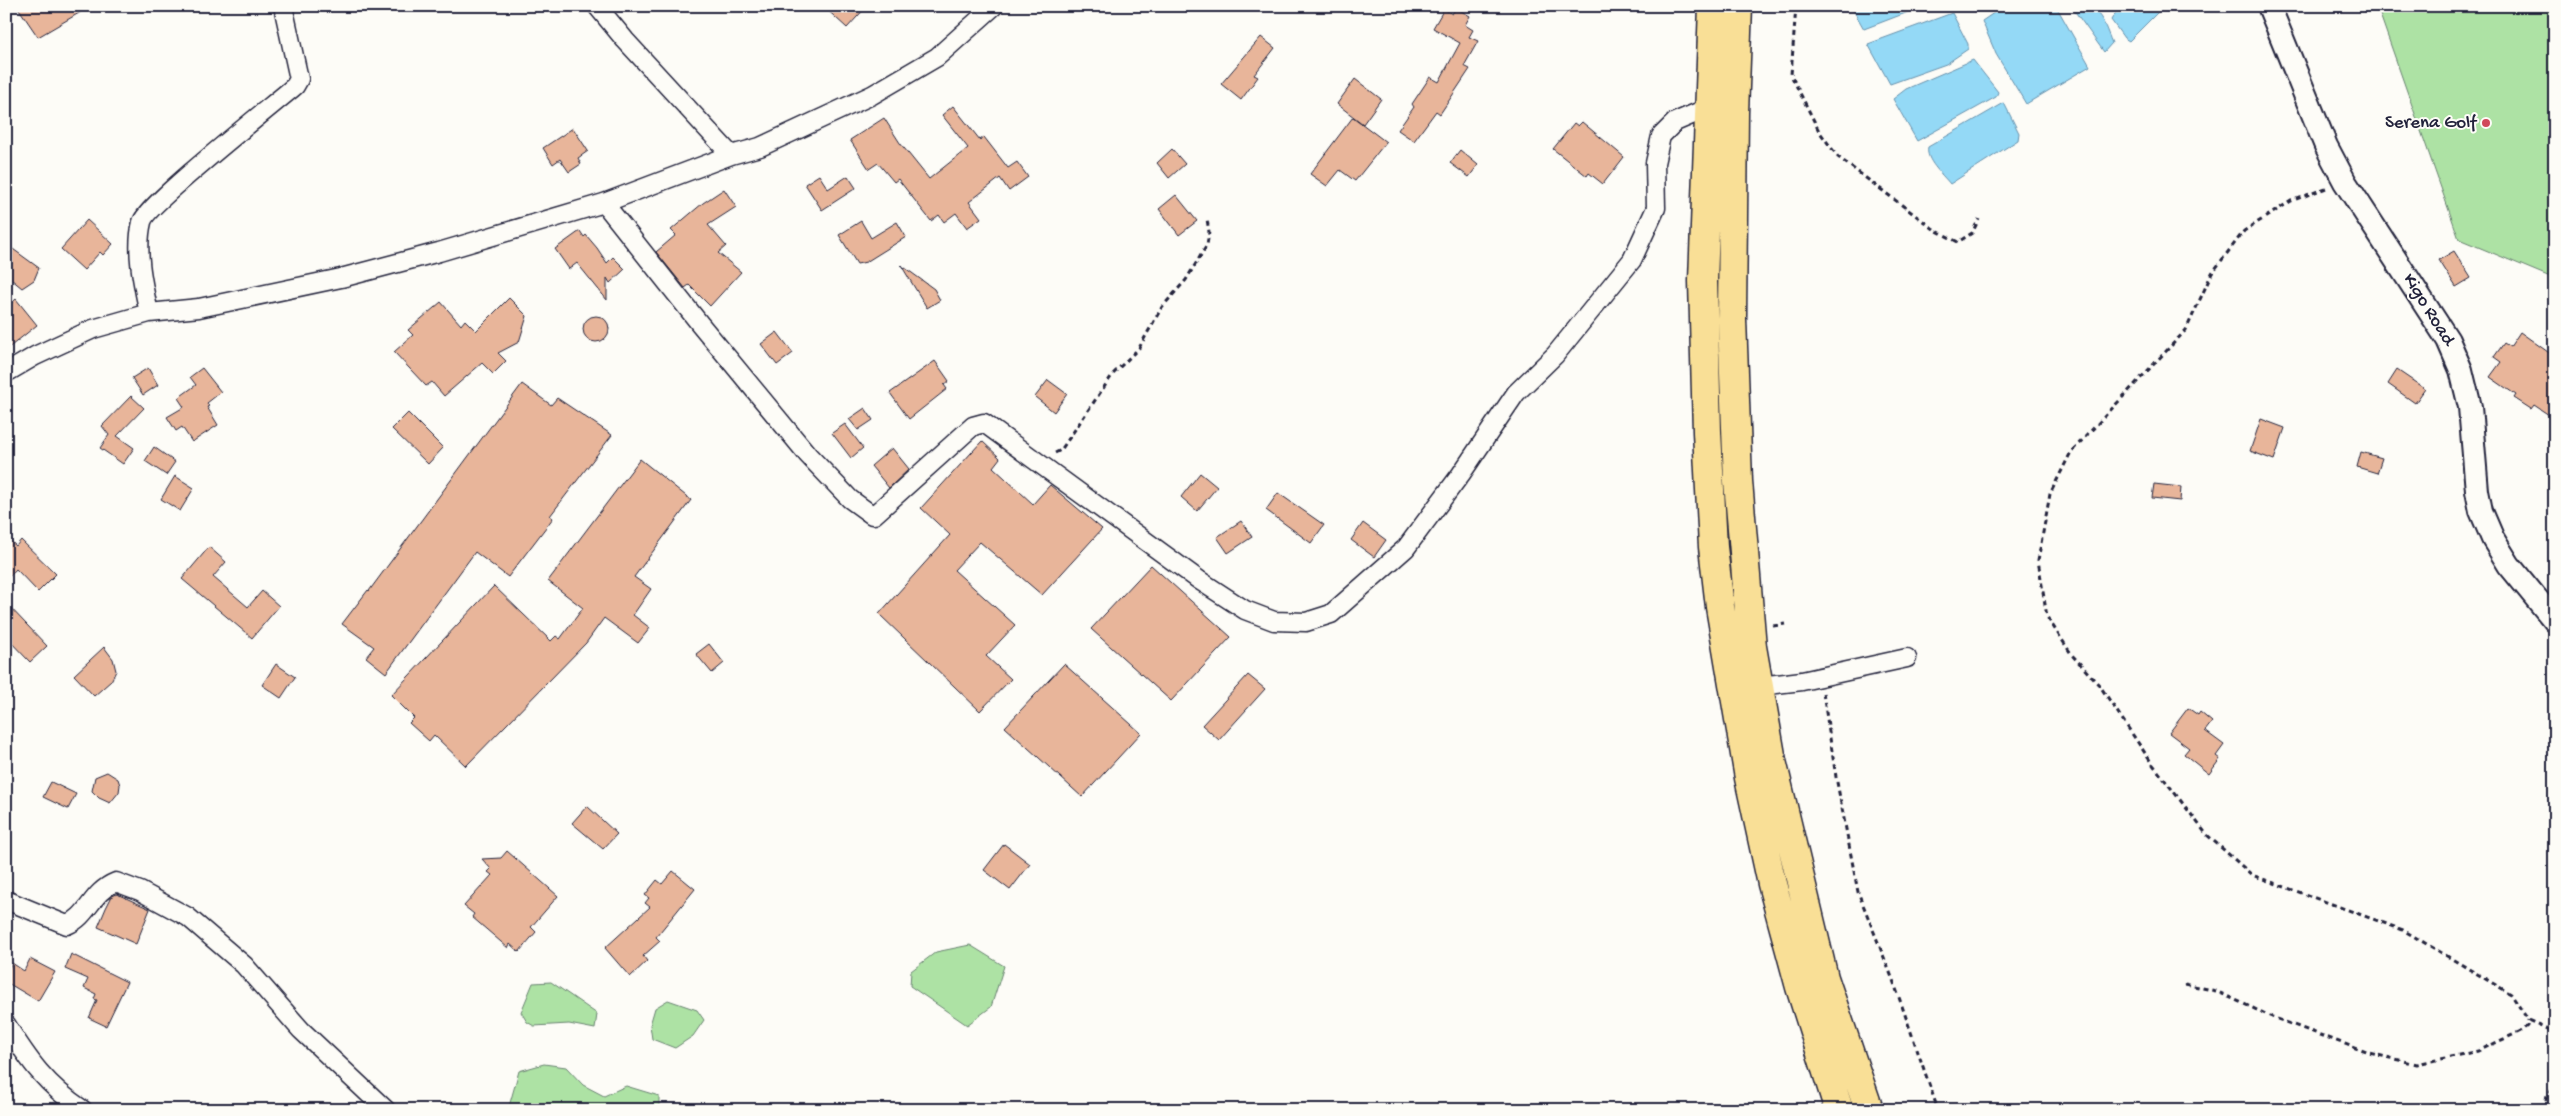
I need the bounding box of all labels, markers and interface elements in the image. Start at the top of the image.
place label: Serena Golf [2385,112,2478,135]
marker: Serena Golf [2480,117,2492,129]
street label: Kigo Road [2397,269,2460,352]

